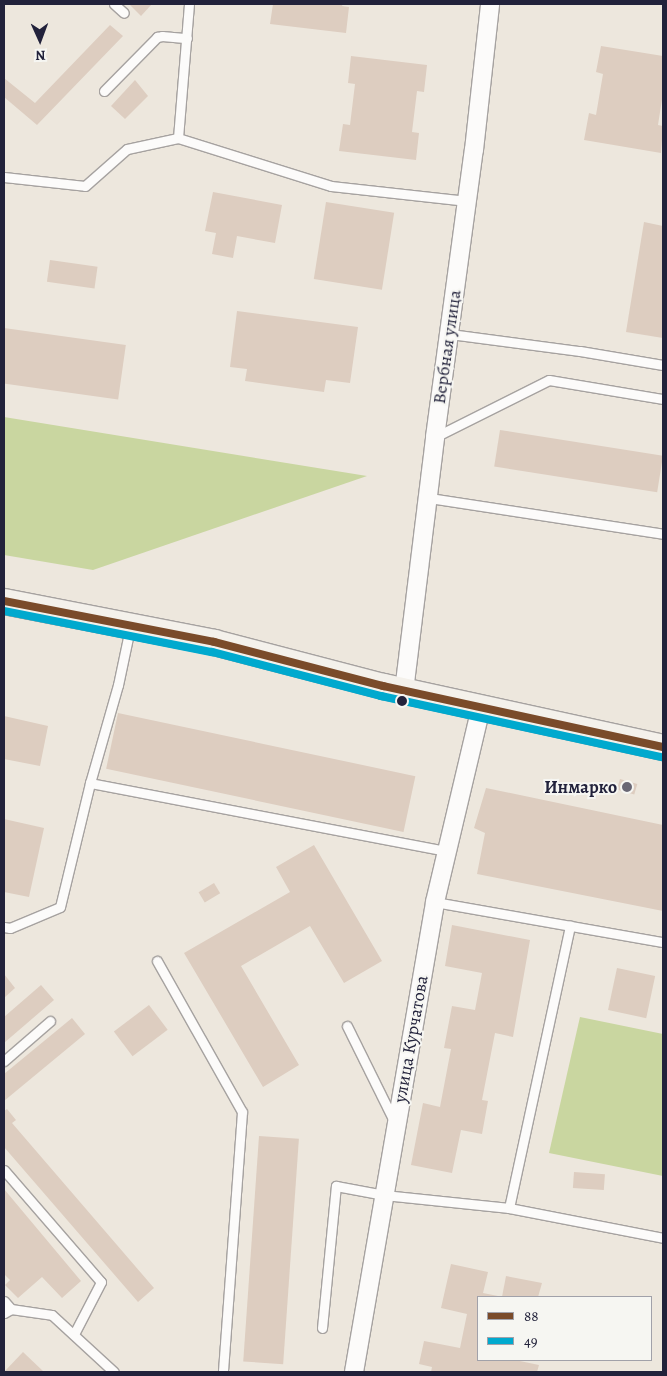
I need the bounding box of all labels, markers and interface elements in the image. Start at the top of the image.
north arrow [15,15,65,65]
text: N [35,46,46,65]
street label: Вербная улица [428,289,466,405]
unlabelled marker [397,696,407,706]
place label: Инмарко [544,776,617,798]
marker: Инмарко [621,781,633,793]
street label: улица Курчатова [389,974,433,1104]
legend [477,1296,652,1361]
text: 88 [524,1306,539,1326]
text: 49 [524,1331,538,1351]

